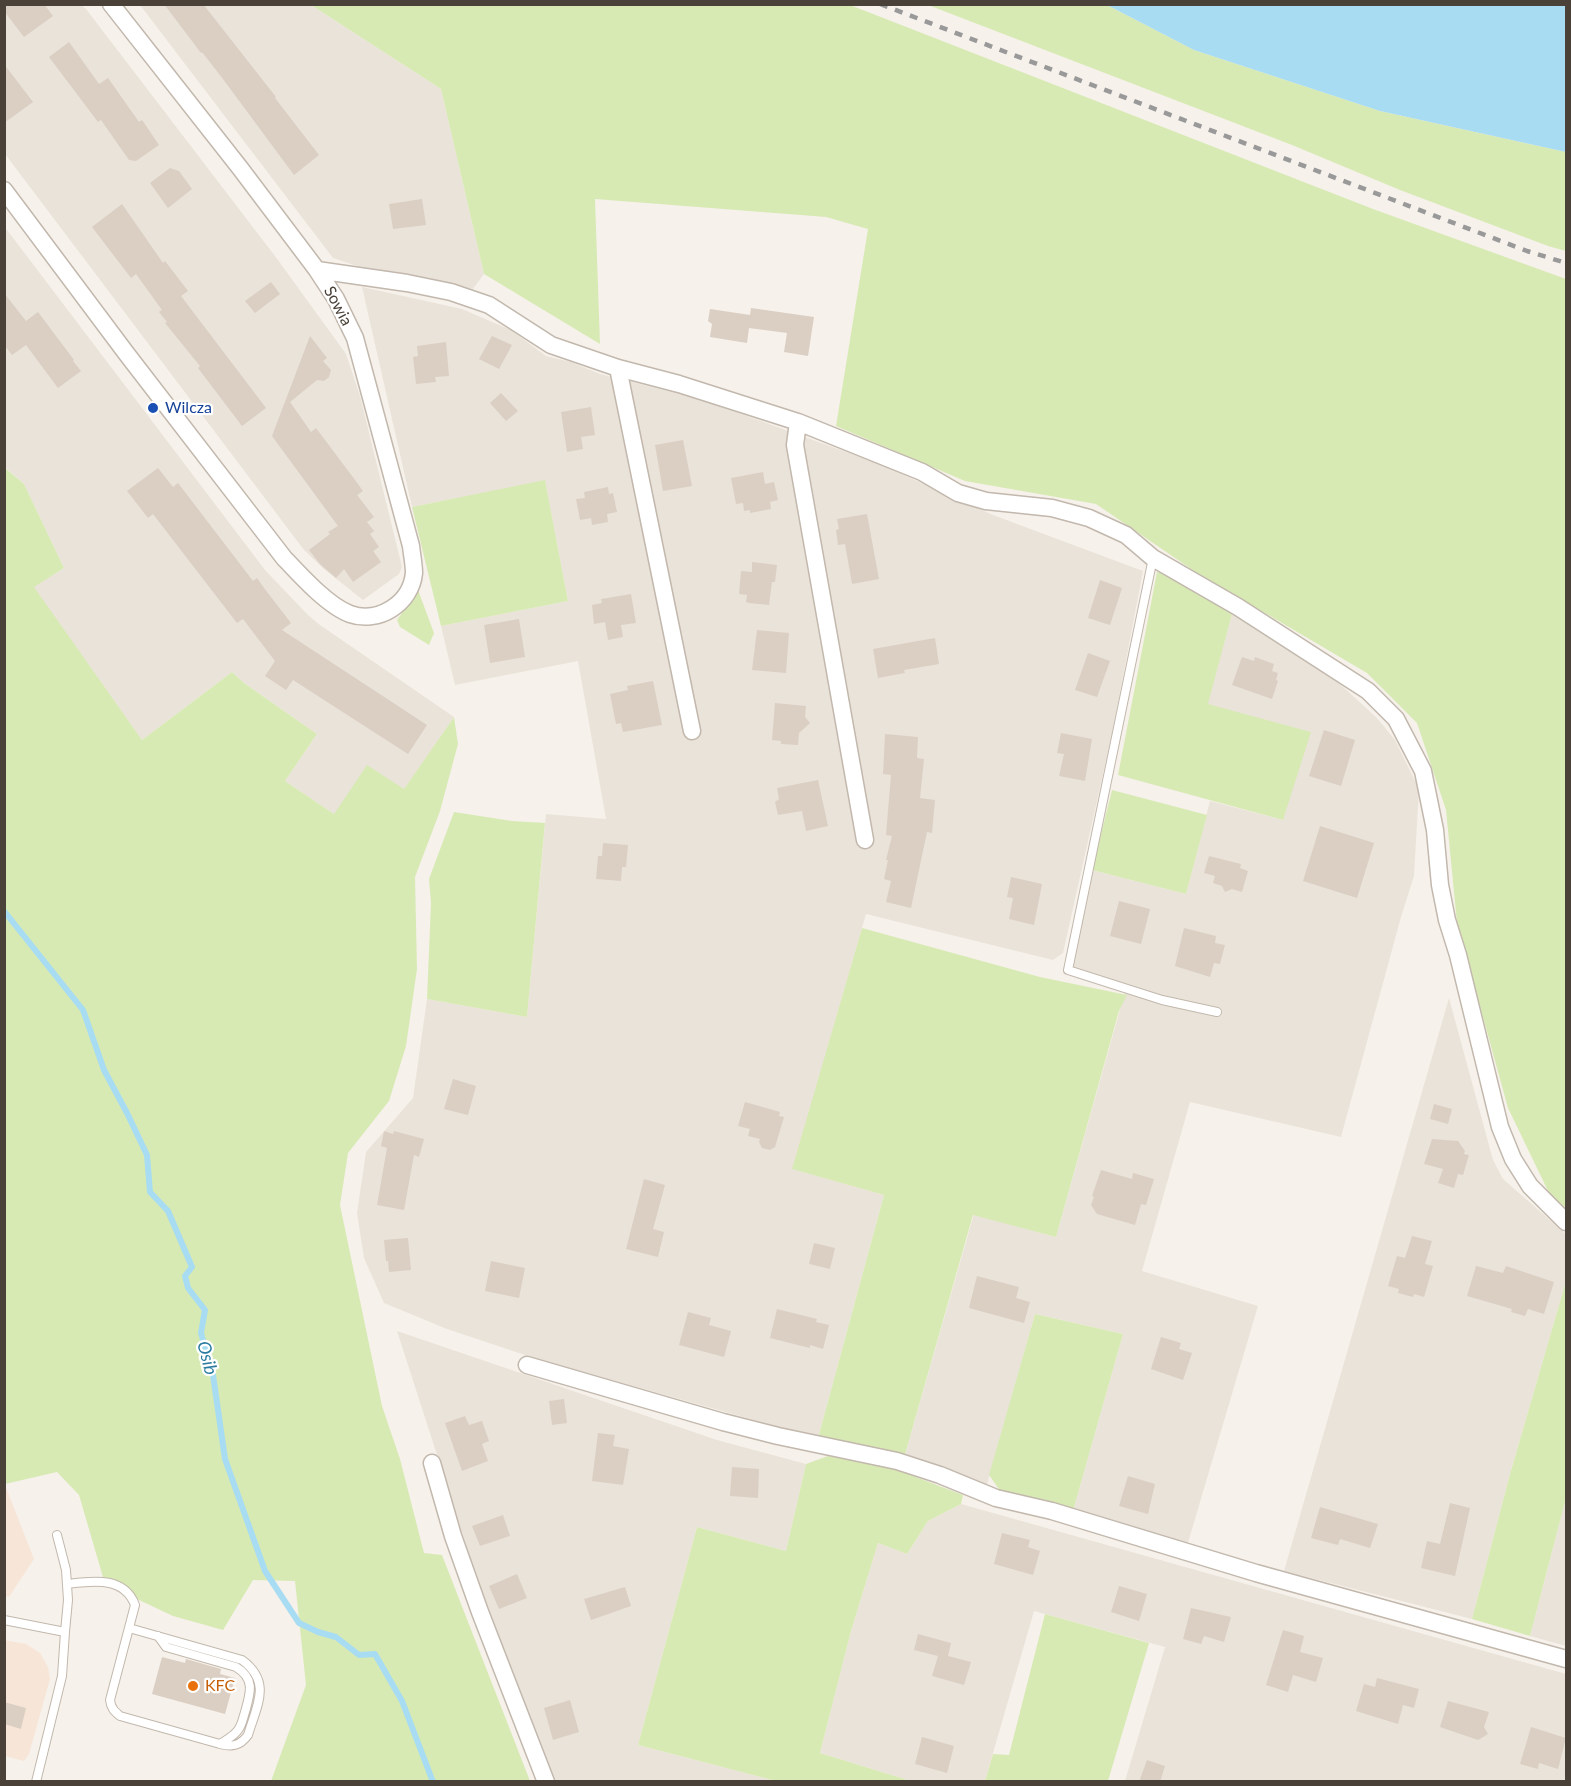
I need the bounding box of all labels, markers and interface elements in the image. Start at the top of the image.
street label: Sowia [320,283,356,329]
place label: Wilcza [165,398,212,418]
marker: Wilcza [146,401,160,415]
water label: Osib [192,1339,222,1377]
place label: KFC [205,1676,235,1696]
marker: KFC [186,1679,200,1693]

